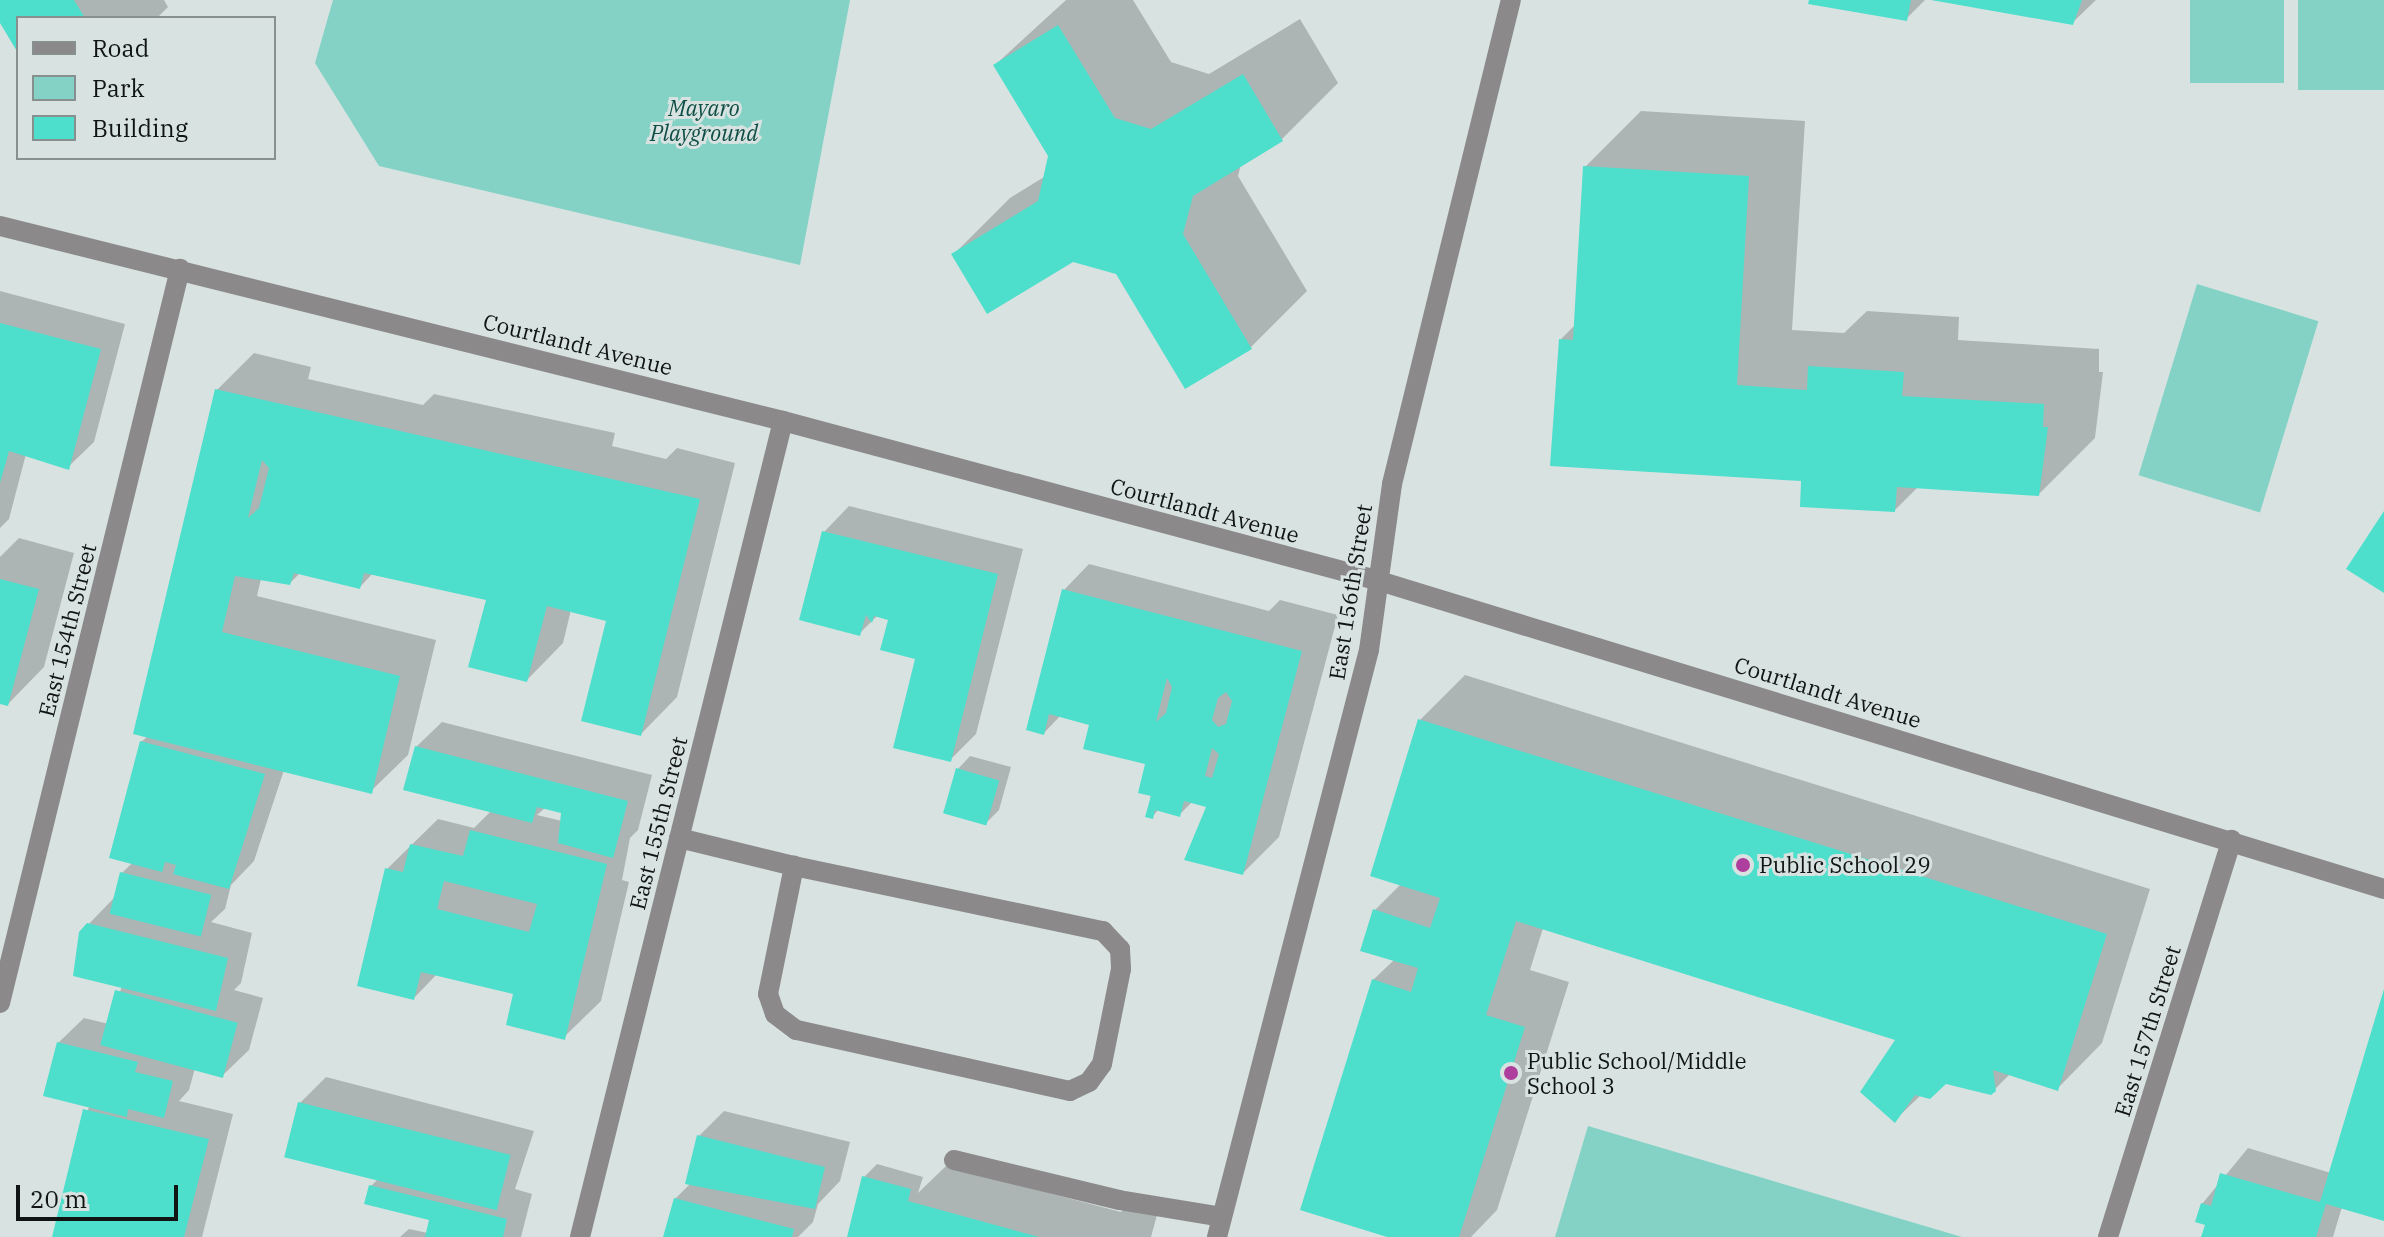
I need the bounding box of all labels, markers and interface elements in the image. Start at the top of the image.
legend [16,16,276,160]
text: Road [92,32,149,64]
text: Park [92,72,144,104]
park label: Mayaro Playground [650,94,758,146]
text: Building [92,112,188,144]
street label: Courtlandt Avenue [481,308,675,380]
street label: Courtlandt Avenue [1108,472,1302,548]
street label: East 156th Street [1323,502,1377,682]
street label: East 154th Street [33,541,101,719]
street label: Courtlandt Avenue [1731,651,1925,733]
street label: East 155th Street [624,734,692,912]
place label: Public School 29 [1759,852,1931,878]
marker: Public School 29 [1734,856,1752,874]
street label: East 157th Street [2108,942,2186,1120]
place label: Public School/Middle School 3 [1527,1047,1746,1098]
marker: Public School/Middle School 3 [1502,1064,1520,1082]
scale bar [20,1169,182,1219]
text: 20 m [30,1183,87,1215]

